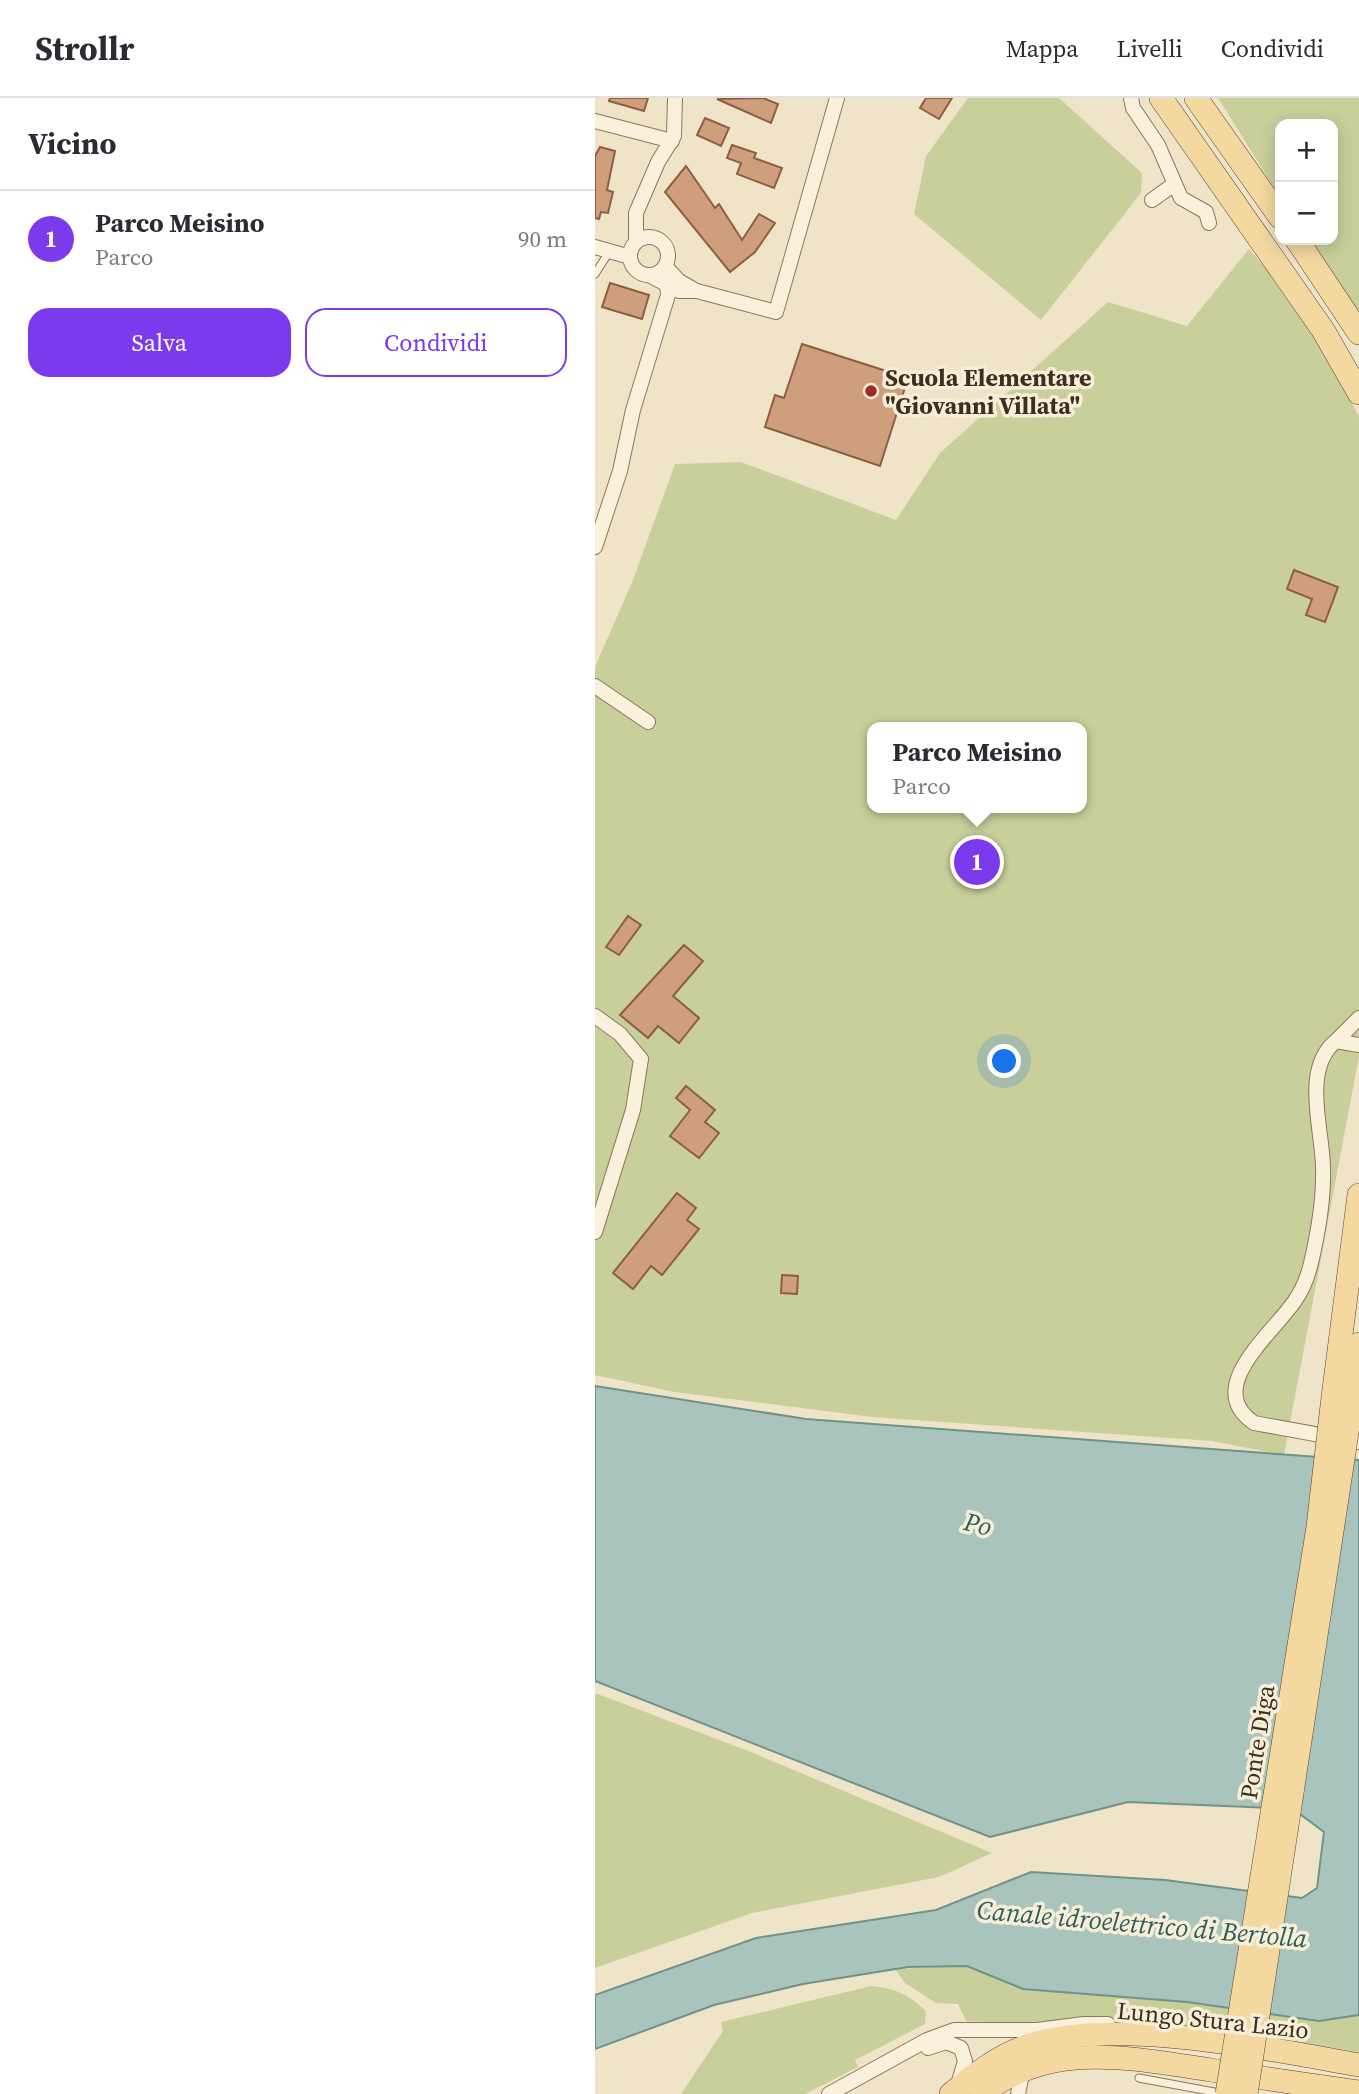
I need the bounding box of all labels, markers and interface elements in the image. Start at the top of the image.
text: Strollr [35,26,134,71]
text: Mappa [1006,32,1079,65]
text: Livelli [1117,32,1183,65]
text: Condividi [1221,32,1324,65]
map controls [1275,119,1338,245]
button: + [1275,119,1338,182]
text: Vicino [28,123,117,164]
button: − [1275,182,1338,245]
text: Parco Meisino [95,205,264,241]
text: 1 [45,223,57,255]
text: 90 m [518,223,567,255]
text: Parco [95,241,154,273]
button: Salva [28,308,291,377]
button: Condividi [305,308,567,377]
place label: Scuola Elementare "Giovanni Villata" [885,361,1092,422]
marker: Scuola Elementare "Giovanni Villata" [863,383,879,399]
popup [867,722,1087,813]
text: Parco Meisino [892,734,1062,770]
text: Parco [892,770,951,802]
pin: 1 [954,836,1000,888]
your location [987,1044,1021,1078]
water label: Po [959,1503,996,1545]
street label: Ponte Diga [1232,1682,1282,1801]
water label: Canale idroelettrico di Bertolla [975,1892,1309,1956]
street label: Lungo Stura Lazio [1116,1994,1310,2046]

